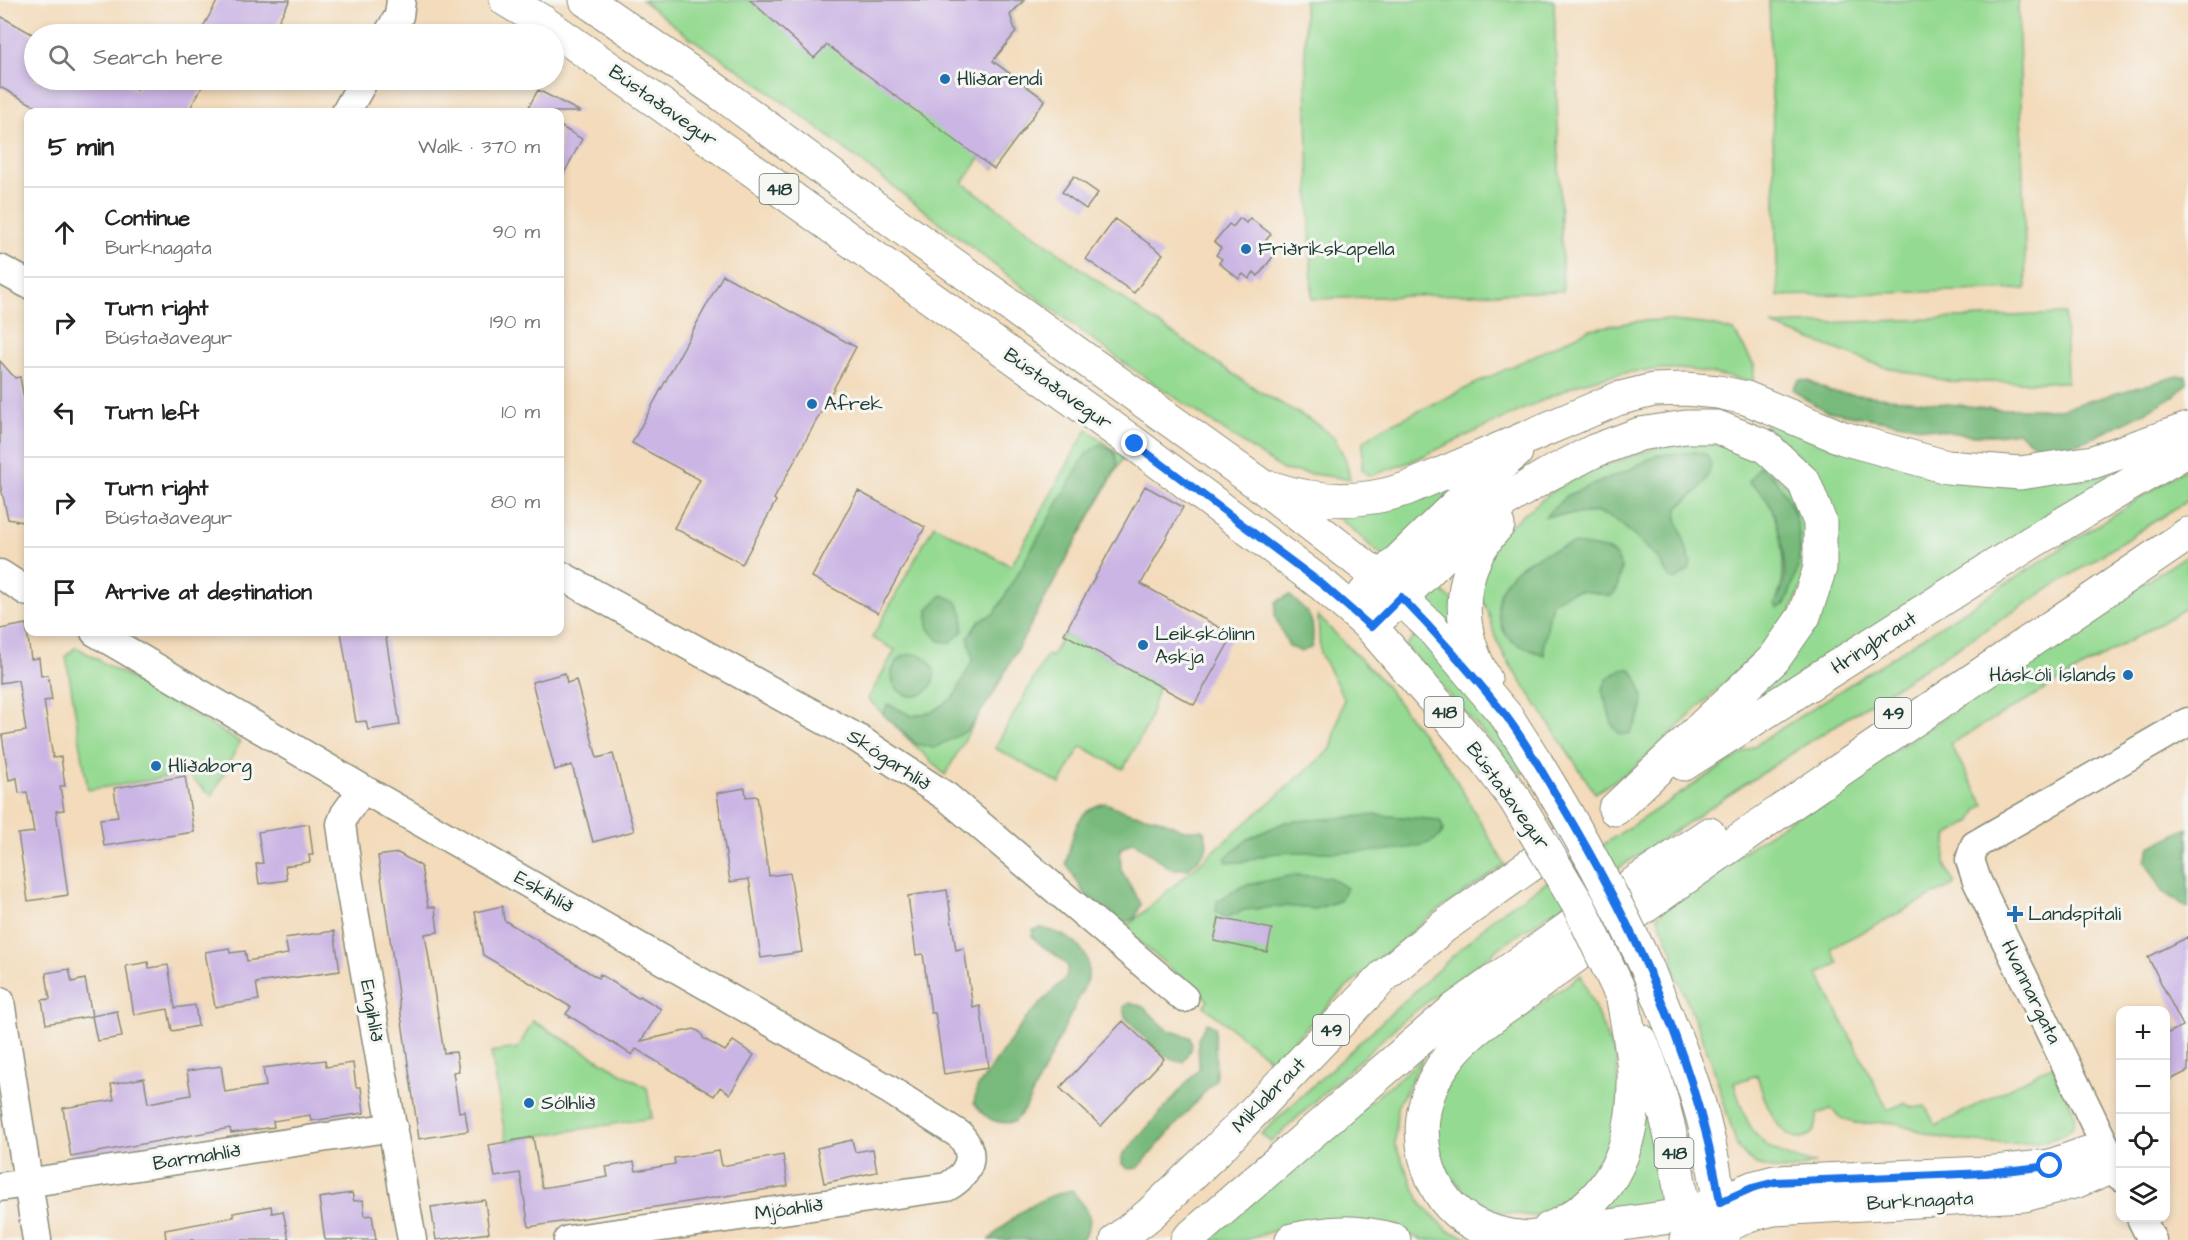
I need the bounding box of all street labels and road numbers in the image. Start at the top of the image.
street label: Bústaðavegur [602,58,723,155]
road number: 418 [760,174,798,204]
street label: Bústaðavegur [997,341,1118,438]
street label: Hringbraut [1826,605,1923,682]
road number: 418 [1424,697,1464,727]
road number: 49 [1875,698,1911,728]
street label: Skógarhlíð [841,722,937,799]
street label: Bústaðavegur [1458,736,1557,856]
street label: Eskihlíð [509,864,579,920]
street label: Hvannargata [1993,935,2068,1049]
street label: Engihlíð [352,978,391,1045]
road number: 49 [1313,1015,1349,1045]
street label: Miklabraut [1226,1051,1312,1139]
street label: Barmahlíð [151,1136,243,1178]
road number: 418 [1654,1138,1694,1168]
street label: Burknagata [1866,1184,1974,1219]
street label: Mjóahlíð [753,1190,825,1228]

